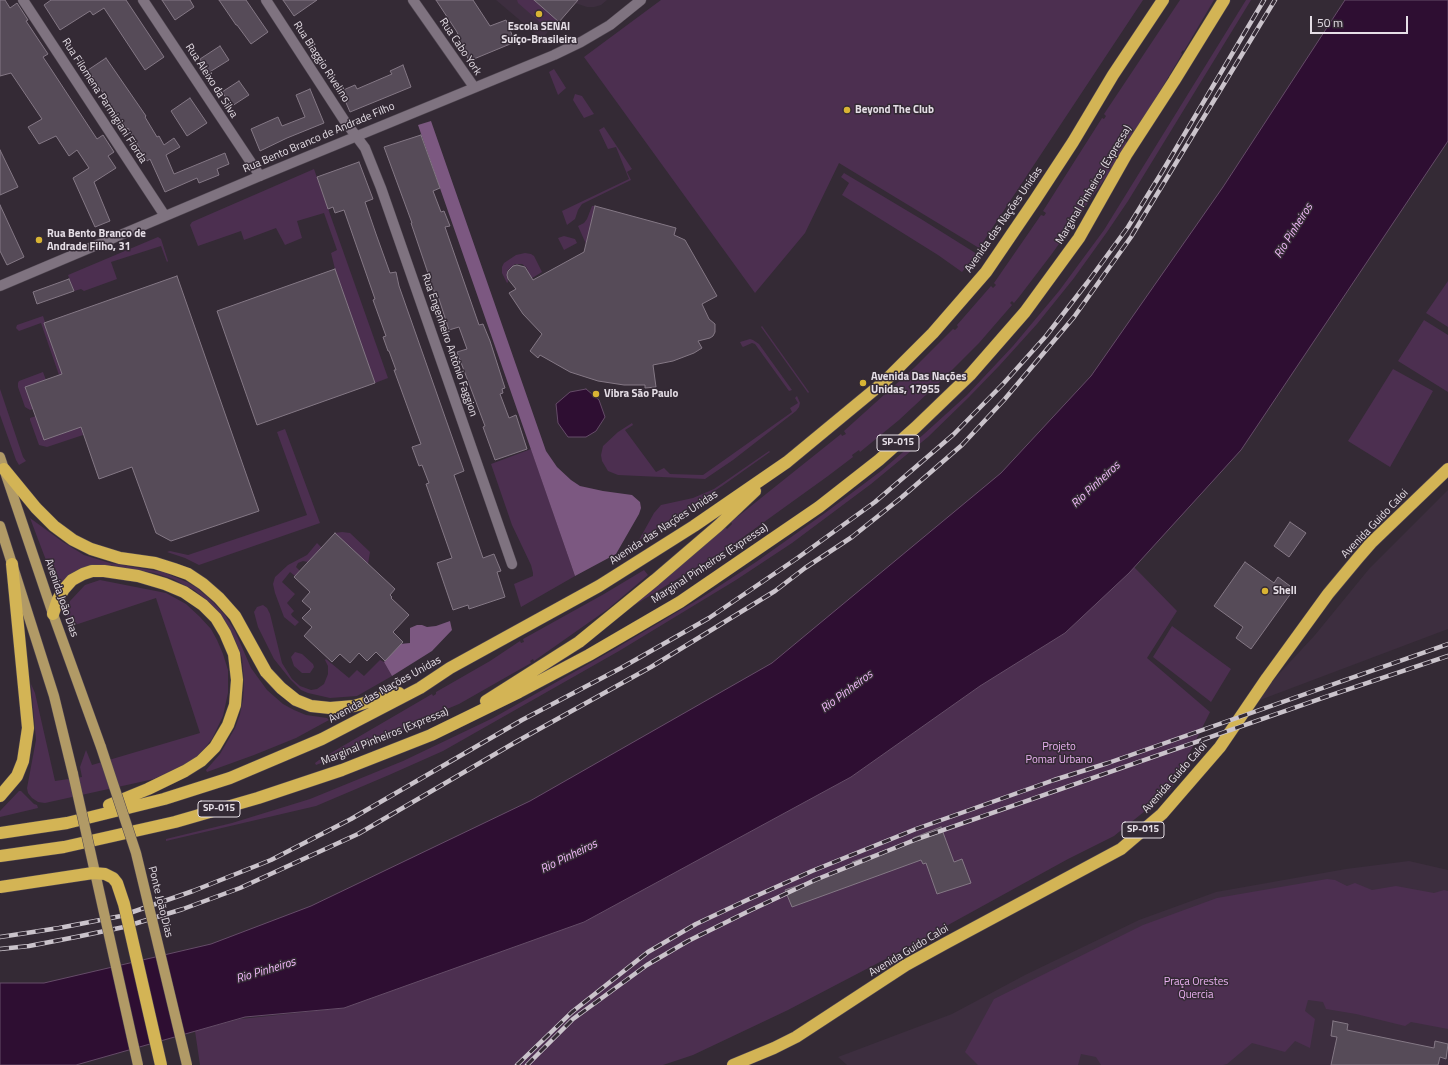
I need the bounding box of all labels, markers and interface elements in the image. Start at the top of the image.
scale bar [1312,8,1410,34]
marker: Escola SENAI Suíço-Brasileira [534,9,544,19]
text: 50 m [1317,13,1343,32]
street label: Rua Cabo York [436,16,484,78]
street label: Rua Biaggio Rivelino [290,19,352,105]
place label: Escola SENAI Suíço-Brasileira [501,20,577,46]
street label: Rua Filomena Parmigiani Fiorda [59,36,149,166]
street label: Rua Aleixo da Silva [182,41,240,121]
street label: Rua Bento Branco de Andrade Filho [241,100,397,176]
place label: Beyond The Club [855,103,934,117]
marker: Beyond The Club [842,105,852,115]
street label: Marginal Pinheiros (Expressa) [1053,123,1135,247]
street label: Avenida das Nações Unidas [962,164,1046,276]
water label: Rio Pinheiros [1272,201,1316,261]
place label: Rua Bento Branco de Andrade Filho, 31 [47,227,146,253]
marker: Rua Bento Branco de Andrade Filho, 31 [34,235,44,245]
street label: Rua Engenheiro Antônio Faggion [418,272,480,418]
place label: Avenida Das Nações Unidas, 17955 [871,370,966,396]
marker: Avenida Das Nações Unidas, 17955 [858,378,868,388]
place label: Vibra São Paulo [604,387,678,401]
marker: Vibra São Paulo [591,389,601,399]
road number: SP-015 [877,435,919,451]
water label: Rio Pinheiros [1069,459,1123,511]
street label: Avenida Guido Caloi [1339,487,1411,561]
street label: Avenida das Nações Unidas [607,488,721,568]
street label: Marginal Pinheiros (Expressa) [649,521,771,607]
street label: Avenida João Dias [41,557,81,639]
place label: Shell [1273,584,1297,598]
marker: Shell [1260,586,1270,596]
street label: Avenida das Nações Unidas [326,654,444,726]
water label: Rio Pinheiros [818,668,876,716]
street label: Marginal Pinheiros (Expressa) [319,705,451,769]
park label: Projeto Pomar Urbano [1025,740,1093,766]
street label: Avenida Guido Caloi [1140,740,1210,816]
road number: SP-015 [198,801,240,817]
road number: SP-015 [1122,822,1164,838]
water label: Rio Pinheiros [538,837,600,877]
street label: Ponte João Dias [145,865,175,939]
street label: Avenida Guido Caloi [867,922,951,980]
water label: Rio Pinheiros [234,955,298,987]
park label: Praça Orestes Quercia [1164,975,1228,1001]

